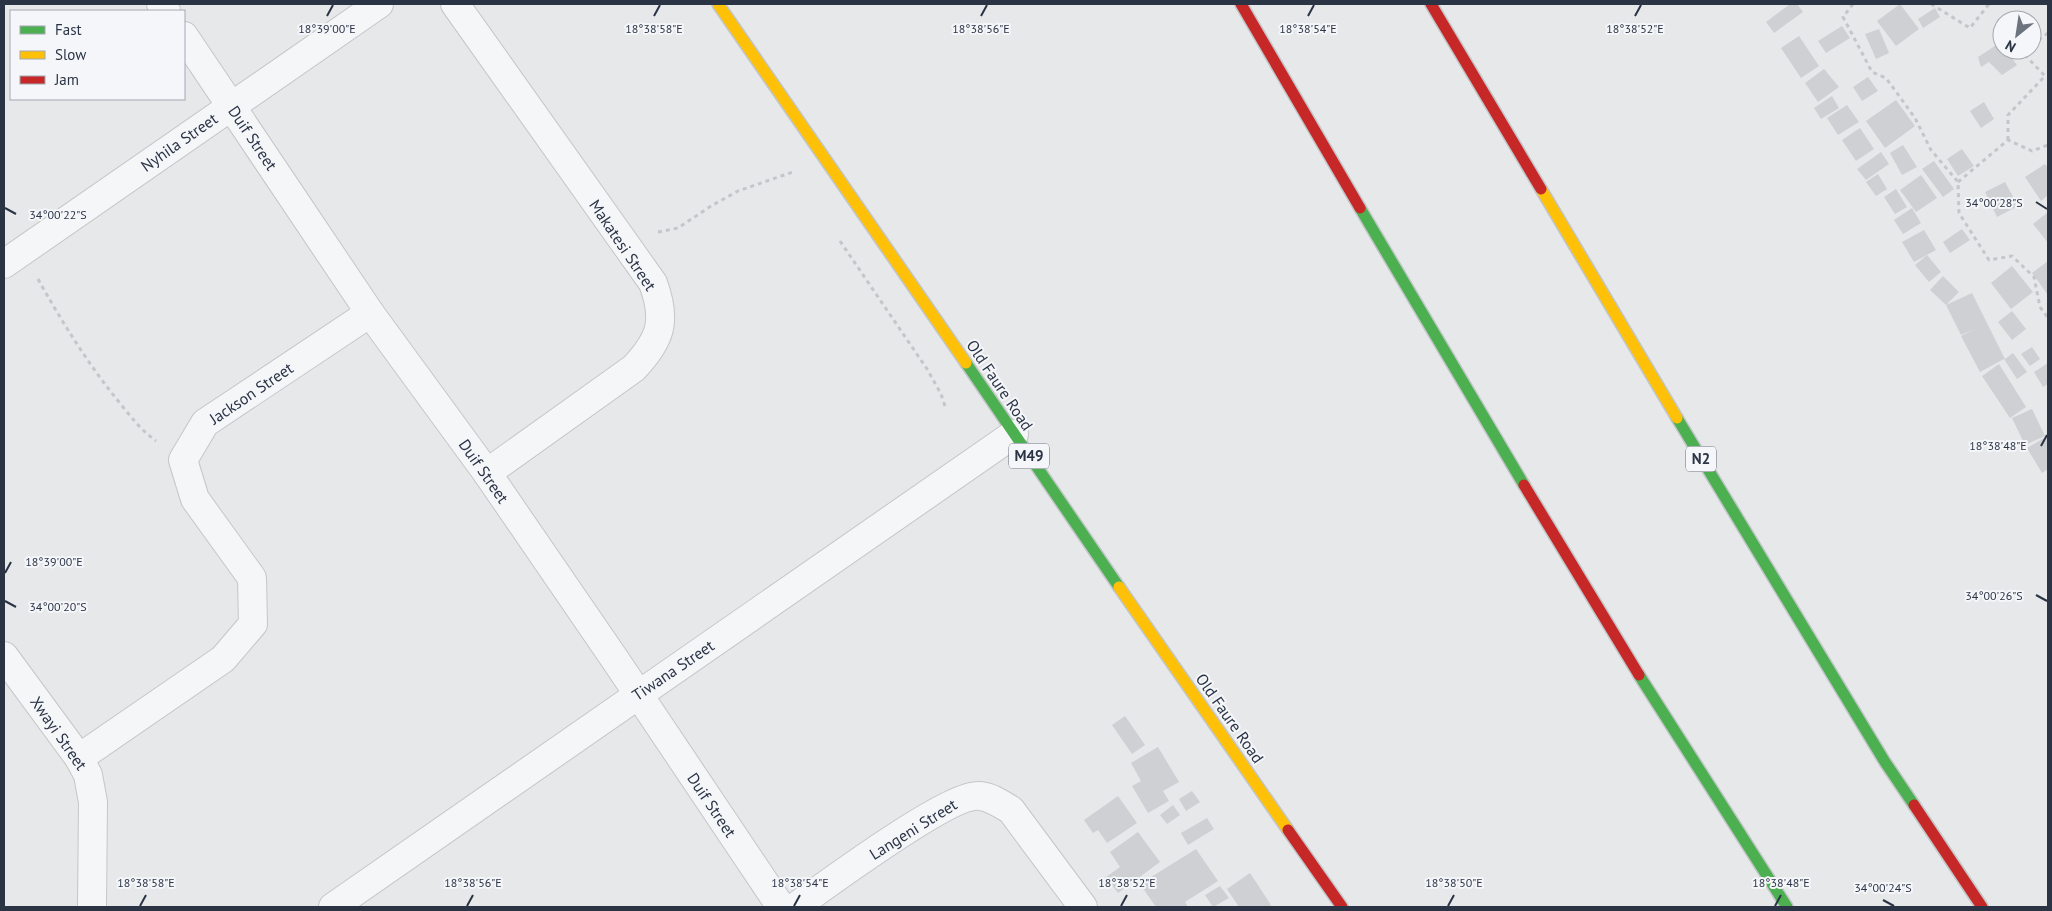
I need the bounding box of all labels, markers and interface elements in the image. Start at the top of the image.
legend [10,10,185,100]
north arrow [1992,10,2042,60]
text: Fast [55,20,82,39]
text: 18°39'00"E [298,21,356,36]
text: 18°38'58"E [625,21,683,36]
text: 18°38'56"E [952,21,1010,36]
text: 18°38'54"E [1279,21,1337,36]
text: 18°38'52"E [1606,21,1664,36]
text: N [2002,36,2019,56]
text: Slow [55,45,86,64]
text: Jam [54,70,79,89]
street label: Duif Street [224,102,282,175]
street label: Nyhila Street [137,108,222,176]
text: 34°00'28"S [1965,195,2023,210]
street label: Makatesi Street [585,196,661,295]
text: 34°00'22"S [29,207,87,222]
street label: Old Faure Road [962,336,1038,434]
street label: Jackson Street [205,357,297,429]
street label: Duif Street [455,435,514,507]
text: 18°38'48"E [1969,438,2027,453]
road number: M49 [1009,444,1049,468]
road number: N2 [1686,446,1716,472]
text: 18°39'00"E [25,554,83,569]
text: 34°00'26"S [1965,588,2023,603]
text: 34°00'20"S [29,599,87,614]
street label: Tiwana Street [628,635,718,705]
street label: Old Faure Road [1192,669,1268,767]
street label: Xwayi Street [26,692,92,774]
street label: Duif Street [683,769,741,842]
street label: Langeni Street [865,794,961,864]
text: 18°38'58"E [117,875,175,890]
text: 18°38'56"E [444,875,502,890]
text: 18°38'54"E [771,875,829,890]
text: 18°38'52"E [1098,875,1156,890]
text: 18°38'50"E [1425,875,1483,890]
text: 18°38'48"E [1752,875,1810,890]
text: 34°00'24"S [1854,880,1912,895]

